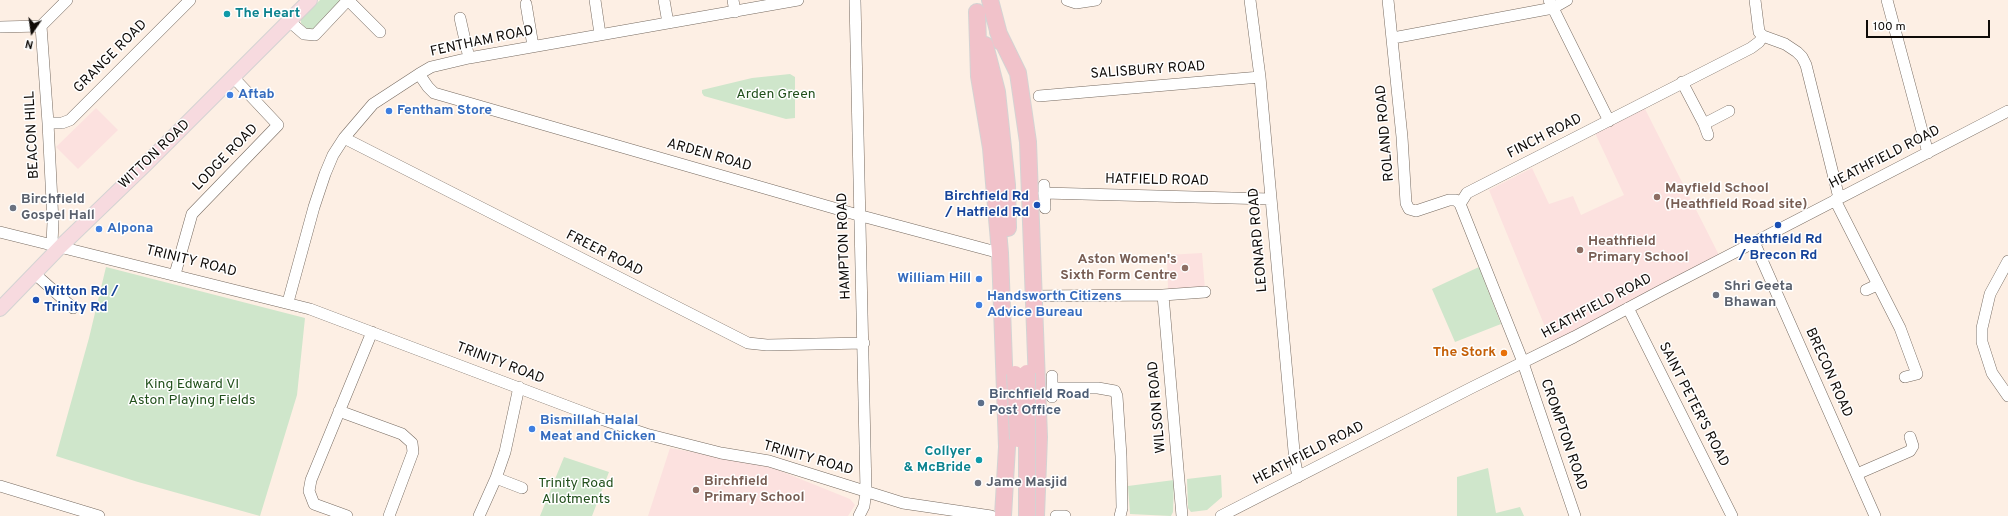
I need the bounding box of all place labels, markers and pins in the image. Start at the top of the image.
place label: The Heart [235,6,300,22]
marker: The Heart [222,9,232,19]
place label: Aftab [238,87,275,103]
marker: Aftab [225,90,235,100]
place label: Fentham Store [397,103,492,119]
marker: Fentham Store [384,106,394,116]
place label: Mayfield School (Heathfield Road site) [1665,181,1808,214]
place label: Birchfield Rd / Hatfield Rd [944,189,1029,222]
place label: Birchfield Gospel Hall [21,192,95,224]
marker: Mayfield School (Heathfield Road site) [1652,192,1662,202]
marker: Birchfield Rd / Hatfield Rd [1032,200,1042,210]
marker: Birchfield Gospel Hall [8,203,18,213]
marker: Heathfield Rd / Brecon Rd [1773,220,1783,230]
place label: Alpona [107,221,153,237]
marker: Alpona [94,224,104,234]
place label: Heathfield Rd / Brecon Rd [1734,232,1822,264]
place label: Heathfield Primary School [1588,234,1689,266]
marker: Heathfield Primary School [1575,245,1585,255]
place label: Aston Women's Sixth Form Centre [1060,252,1177,284]
marker: Aston Women's Sixth Form Centre [1180,263,1190,273]
place label: William Hill [897,271,971,287]
marker: William Hill [974,274,984,284]
place label: Shri Geeta Bhawan [1724,279,1793,312]
place label: Witton Rd / Trinity Rd [44,284,119,316]
place label: Handsworth Citizens Advice Bureau [987,289,1122,322]
marker: Shri Geeta Bhawan [1711,290,1721,300]
marker: Witton Rd / Trinity Rd [31,295,41,305]
marker: Handsworth Citizens Advice Bureau [974,300,984,310]
place label: The Stork [1433,345,1496,361]
marker: The Stork [1499,348,1509,358]
place label: Birchfield Road Post Office [989,387,1090,420]
marker: Birchfield Road Post Office [976,398,986,408]
place label: Bismillah Halal Meat and Chicken [540,413,656,446]
marker: Bismillah Halal Meat and Chicken [527,424,537,434]
place label: Collyer & McBride [903,444,971,476]
marker: Collyer & McBride [974,455,984,465]
place label: Birchfield Primary School [704,474,805,506]
place label: Jame Masjid [986,475,1067,491]
marker: Jame Masjid [973,478,983,488]
marker: Birchfield Primary School [691,485,701,495]

